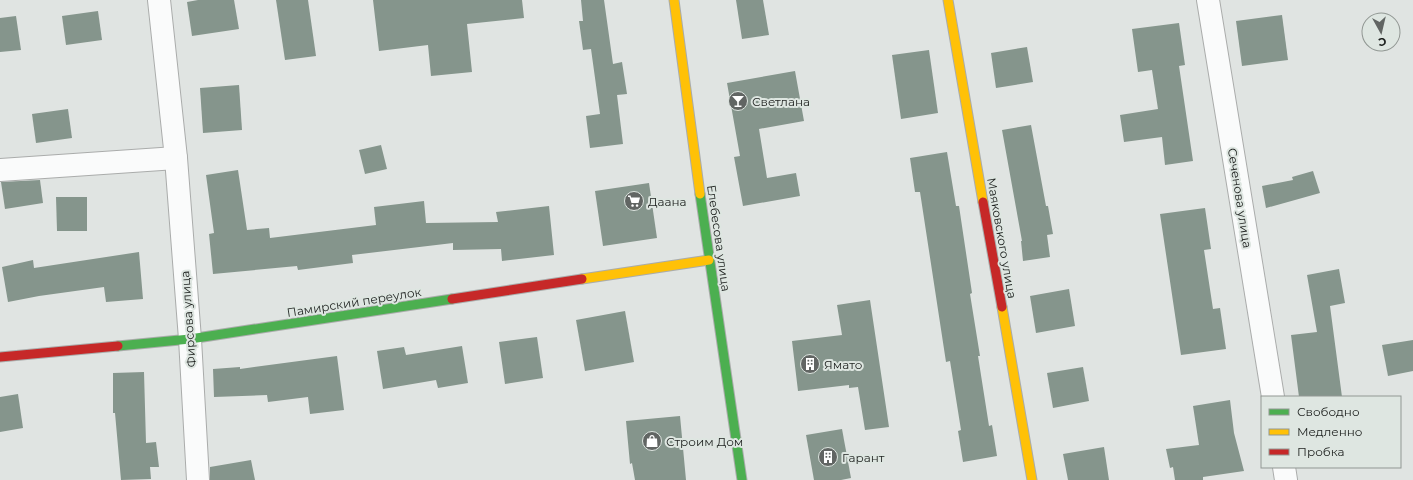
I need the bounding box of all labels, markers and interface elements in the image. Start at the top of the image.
north arrow [1361,12,1401,52]
text: С [1377,34,1387,49]
bar icon: Светлана [727,90,749,112]
place label: Светлана [752,94,810,109]
street label: Сеченова улица [1225,147,1255,249]
street label: Маяковского улица [984,176,1020,300]
street label: Елебесова улица [704,184,734,292]
supermarket icon: Даана [623,190,645,212]
place label: Даана [648,194,687,209]
street label: Фирсова улица [177,270,199,368]
street label: Памирский переулок [286,284,422,320]
building icon: Ямато [799,353,821,375]
place label: Ямато [824,357,863,372]
legend [1261,396,1401,468]
text: Свободно [1297,404,1360,419]
text: Медленно [1297,424,1363,439]
shop icon: Строим Дом [641,430,663,452]
place label: Строим Дом [666,434,743,449]
text: Пробка [1297,444,1345,459]
building icon: Гарант [817,446,839,468]
place label: Гарант [842,450,885,465]

